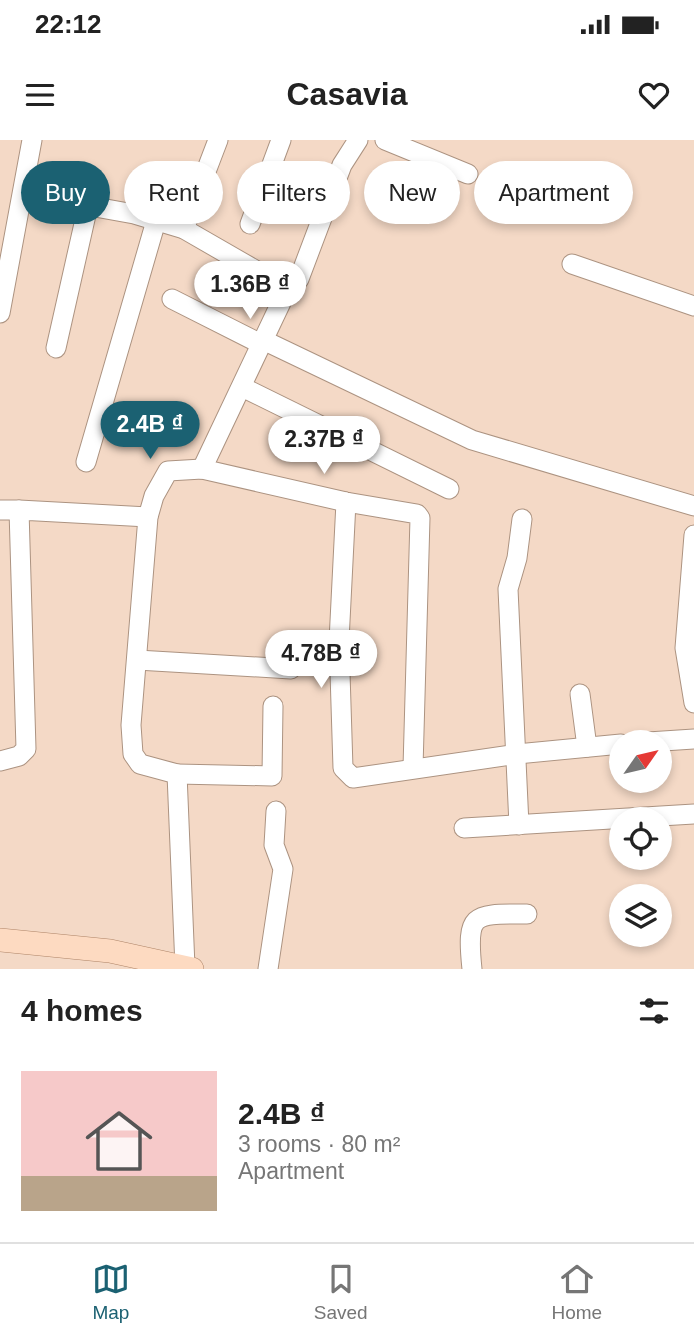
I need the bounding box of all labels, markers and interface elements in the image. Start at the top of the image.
text: 22:12 [35,9,102,39]
icon: menu [21,76,59,114]
text: Casavia [287,76,407,112]
icon: heart [635,76,673,114]
chip: Buy [21,161,110,224]
chip: Rent [124,161,223,224]
chip: Filters [237,161,350,224]
chip: New [364,161,460,224]
chip: Apartment [474,161,633,224]
pin: 1.36B ₫ [185,262,315,321]
text: 1.36B ₫ [210,271,290,297]
pin: 2.4B ₫ [93,402,207,461]
text: 2.4B ₫ [117,411,183,437]
pin: 2.37B ₫ [259,416,389,476]
text: 2.37B ₫ [284,426,364,452]
pin: 4.78B ₫ [256,630,386,690]
text: 4.78B ₫ [281,640,361,666]
north arrow [609,730,672,793]
map controls [609,730,672,947]
button: locate [609,807,672,870]
button: layers [609,884,672,947]
icon: filters [635,992,673,1030]
text: 4 homes [21,994,143,1027]
text: 2.4B ₫ [238,1097,325,1130]
icon: home [77,1099,161,1183]
text: 3 rooms · 80 m² [238,1131,400,1157]
text: Apartment [238,1158,344,1184]
tab: Map [92,1260,130,1324]
tab: Saved [314,1260,368,1324]
tab: Home [551,1260,602,1324]

